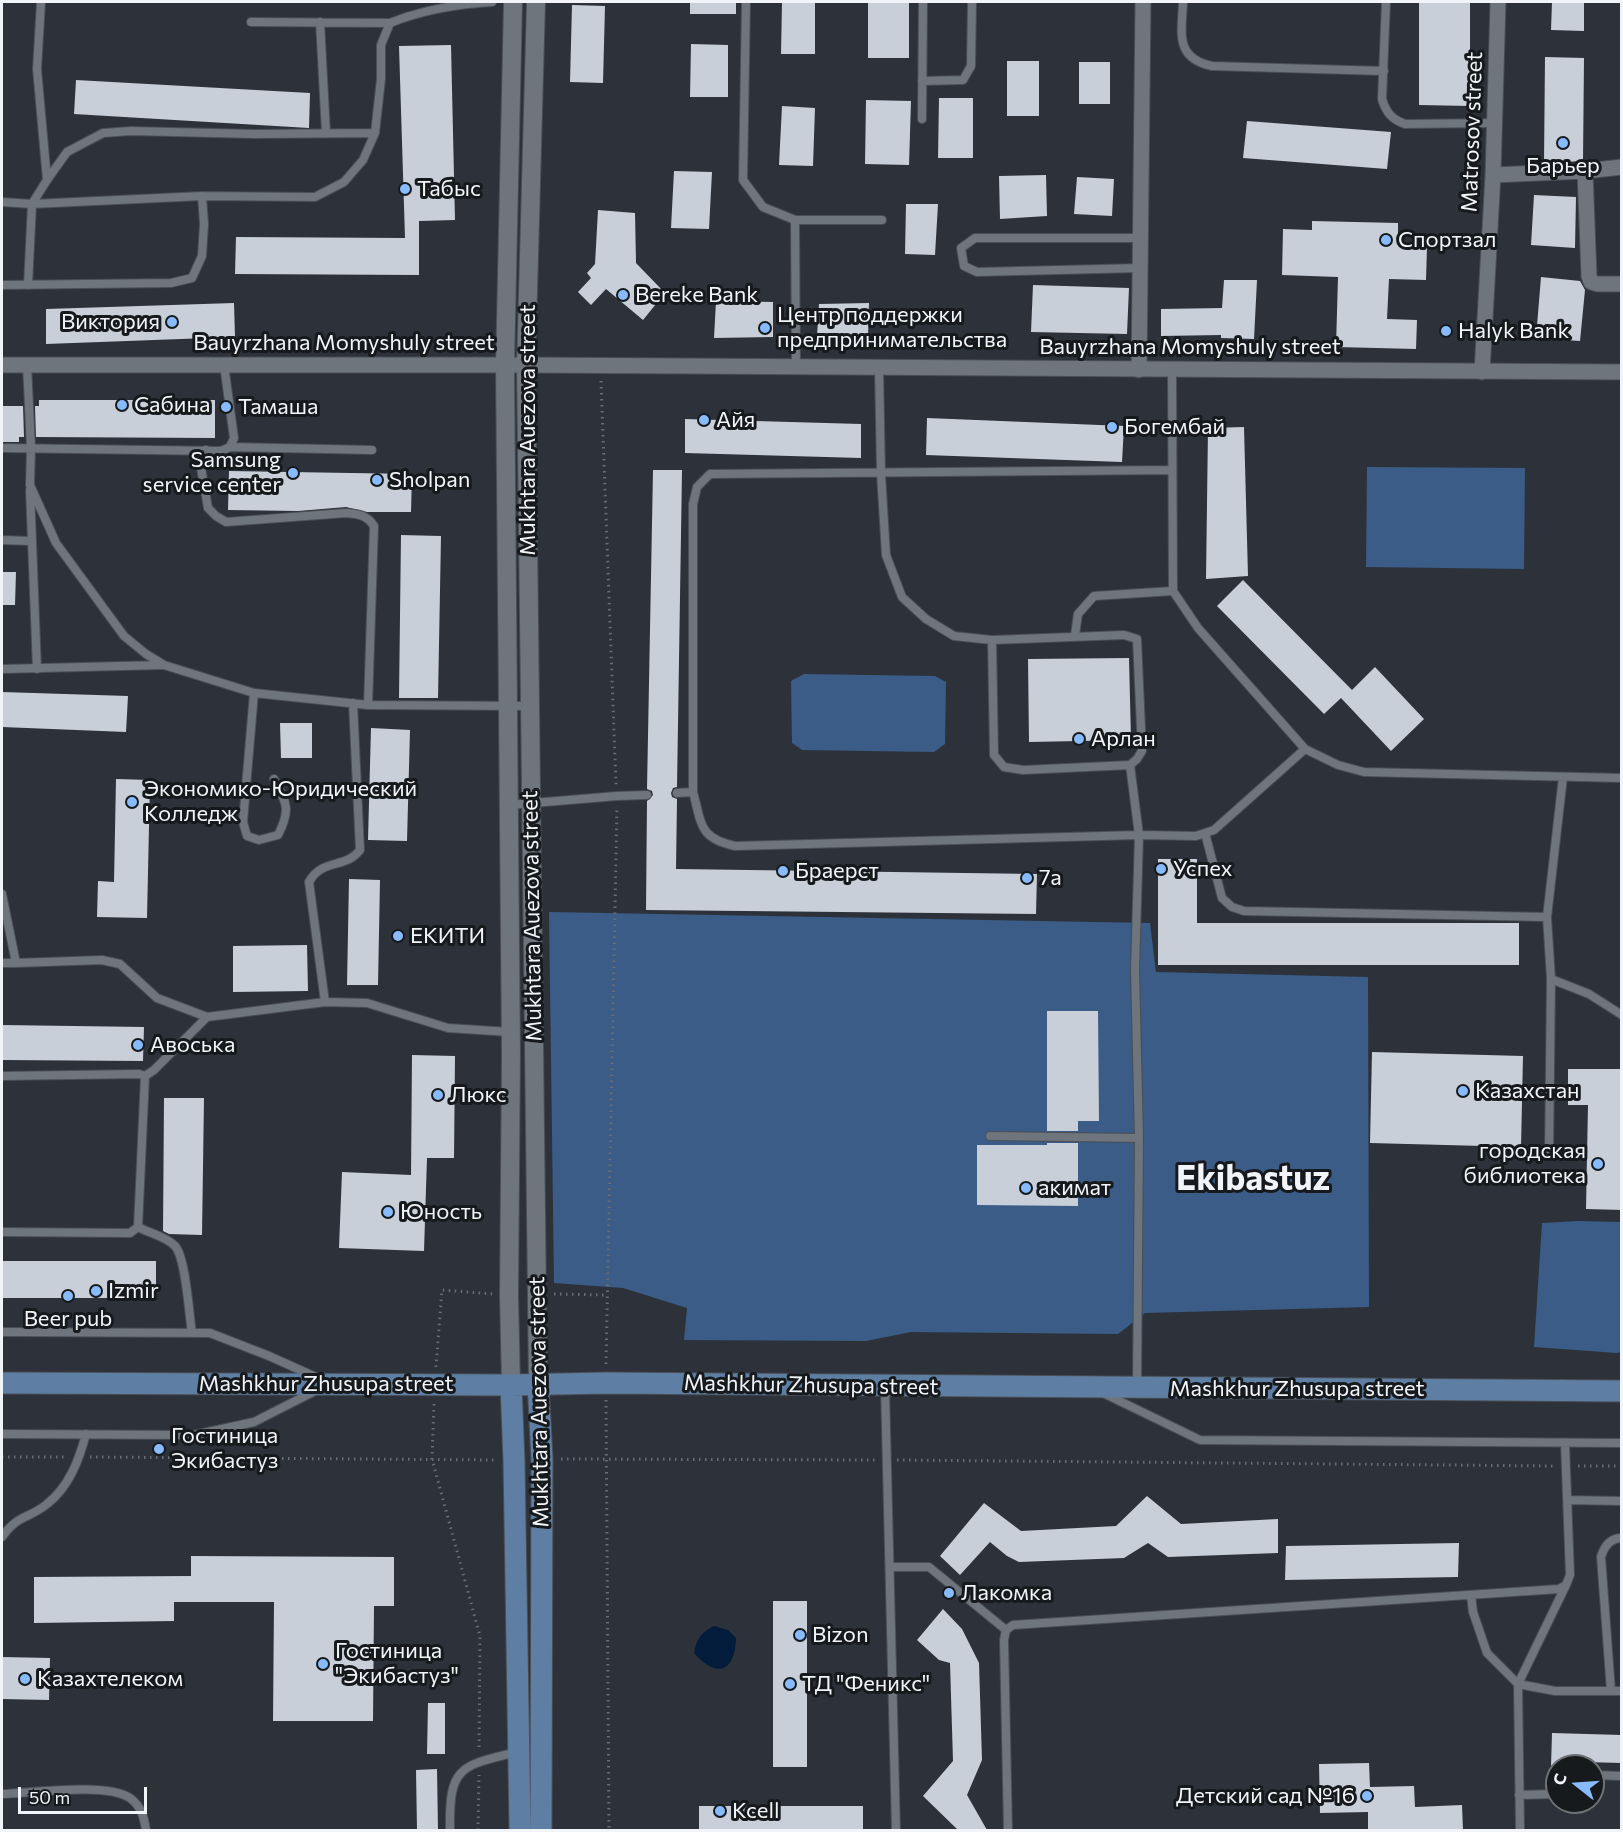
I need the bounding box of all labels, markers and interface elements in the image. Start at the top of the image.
street label: Matrosov street [1456,51,1488,213]
marker: Барьер [1556,136,1570,150]
place label: Барьер [1526,153,1600,179]
place label: Табыс [417,176,481,202]
marker: Табыс [398,182,412,196]
place label: Спортзал [1398,227,1497,253]
marker: Спортзал [1379,233,1393,247]
place label: Bereke Bank [635,282,758,308]
marker: Bereke Bank [616,288,630,302]
place label: Центр поддержки предпринимательства [777,302,1007,354]
street label: Mukhtara Auezova street [515,304,541,556]
place label: Виктория [61,309,160,335]
marker: Виктория [165,315,179,329]
place label: Halyk Bank [1458,318,1569,344]
marker: Центр поддержки предпринимательства [758,321,772,335]
marker: Halyk Bank [1439,324,1453,338]
street label: Bauyrzhana Momyshuly street [193,330,495,356]
street label: Bauyrzhana Momyshuly street [1039,334,1341,360]
place label: Сабина [134,392,210,418]
place label: Тамаша [238,394,318,420]
marker: Сабина [115,398,129,412]
marker: Тамаша [219,400,233,414]
place label: Айя [716,407,755,433]
marker: Айя [697,413,711,427]
place label: Богембай [1124,414,1225,440]
marker: Богембай [1105,420,1119,434]
place label: Samsung service center [143,447,281,499]
marker: Samsung service center [286,466,300,480]
place label: Sholpan [389,467,470,493]
marker: Sholpan [370,473,384,487]
place label: Арлан [1091,726,1156,752]
marker: Арлан [1072,732,1086,746]
place label: Экономико-Юридический Колледж [144,776,417,828]
street label: Mukhtara Auezova street [517,790,547,1042]
marker: Экономико-Юридический Колледж [125,795,139,809]
place label: Успех [1173,856,1233,882]
place label: Браерст [795,858,879,884]
marker: Успех [1154,862,1168,876]
marker: Браерст [776,864,790,878]
place label: 7а [1039,865,1062,891]
marker: 7а [1020,871,1034,885]
place label: ЕКИТИ [410,923,485,949]
marker: ЕКИТИ [391,929,405,943]
place label: Авоська [150,1032,235,1058]
marker: Авоська [131,1038,145,1052]
place label: Казахстан [1475,1078,1580,1104]
place label: Люкс [450,1082,507,1108]
marker: Казахстан [1456,1084,1470,1098]
marker: Люкс [431,1088,445,1102]
place label: городская библиотека [1464,1138,1586,1190]
marker: городская библиотека [1591,1157,1605,1171]
district label: Ekibastuz [1176,1159,1330,1199]
place label: акимат [1038,1175,1111,1201]
marker: акимат [1019,1181,1033,1195]
place label: Юность [400,1199,482,1225]
marker: Юность [381,1205,395,1219]
street label: Mukhtara Auezova street [524,1276,554,1528]
place label: Izmir [108,1278,159,1304]
marker: Izmir [89,1284,103,1298]
marker: Beer pub [61,1289,75,1303]
place label: Beer pub [24,1306,112,1332]
street label: Mashkhur Zhusupa street [683,1370,939,1400]
street label: Mashkhur Zhusupa street [199,1371,453,1397]
street label: Mashkhur Zhusupa street [1170,1376,1424,1402]
place label: Гостиница Экибастуз [171,1423,279,1474]
marker: Гостиница Экибастуз [152,1442,166,1456]
place label: Лакомка [961,1580,1052,1606]
marker: Лакомка [942,1586,956,1600]
place label: Bizon [812,1622,869,1648]
marker: Bizon [793,1628,807,1642]
place label: Гостиница "Экибастуз" [335,1638,459,1690]
marker: Гостиница "Экибастуз" [316,1657,330,1671]
place label: Казахтелеком [37,1666,183,1692]
place label: ТД "Феникс" [802,1671,930,1697]
marker: Казахтелеком [18,1672,32,1686]
marker: ТД "Феникс" [783,1677,797,1691]
north arrow [1545,1754,1605,1814]
text: С [1549,1771,1570,1787]
scale bar [21,1775,150,1813]
place label: Детский сад №16 [1176,1783,1355,1809]
text: 50 m [29,1786,70,1808]
marker: Детский сад №16 [1360,1789,1374,1803]
place label: Kcell [732,1798,780,1824]
marker: Kcell [713,1804,727,1818]

